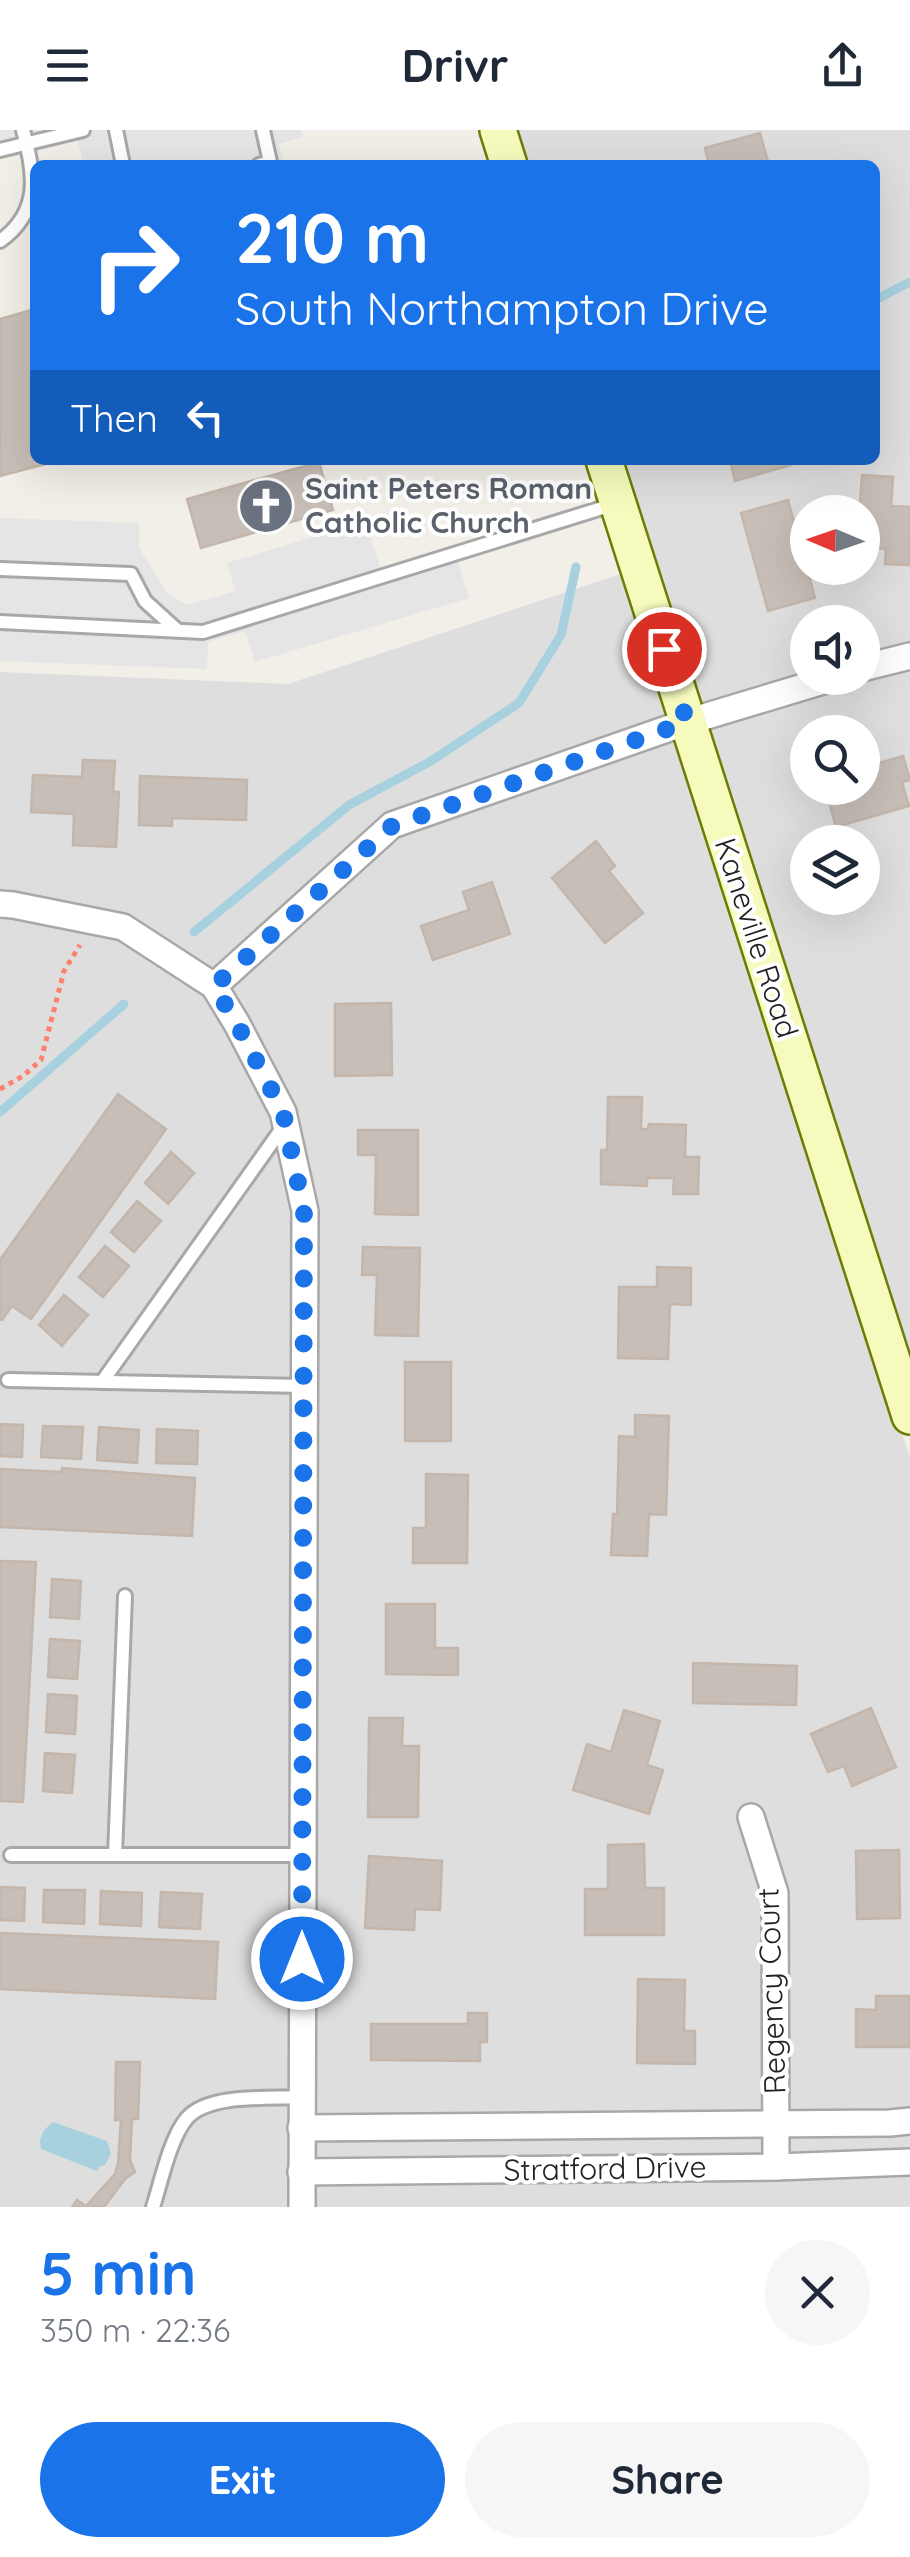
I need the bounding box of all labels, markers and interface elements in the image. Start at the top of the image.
text: Drivr [401,37,509,93]
icon: menu [40,38,95,93]
icon: share [815,38,870,93]
text: 210 m [235,193,429,281]
icon: right [70,200,200,330]
text: South Northampton Drive [235,280,769,336]
icon: left [178,390,233,445]
text: Then [70,394,158,442]
place label: Saint Peters Roman Catholic Church [305,469,592,541]
church icon: Saint Peters Roman Catholic Church [236,476,296,536]
north arrow [790,495,880,585]
map controls [790,495,880,915]
button: sound [790,605,880,695]
pin [622,607,707,692]
icon: arrive [637,622,692,677]
button: search [790,715,880,805]
button: layers [790,825,880,915]
street label: Kaneville Road [707,833,807,1042]
street label: Regency Court [748,1887,794,2095]
position arrow [250,1907,354,2011]
street label: Stratford Drive [503,2147,707,2189]
text: 5 min [40,2235,197,2310]
button: close [765,2240,870,2345]
text: 350 m · 22:36 [40,2310,230,2350]
button: Exit [40,2422,445,2537]
button: Share [465,2422,870,2537]

